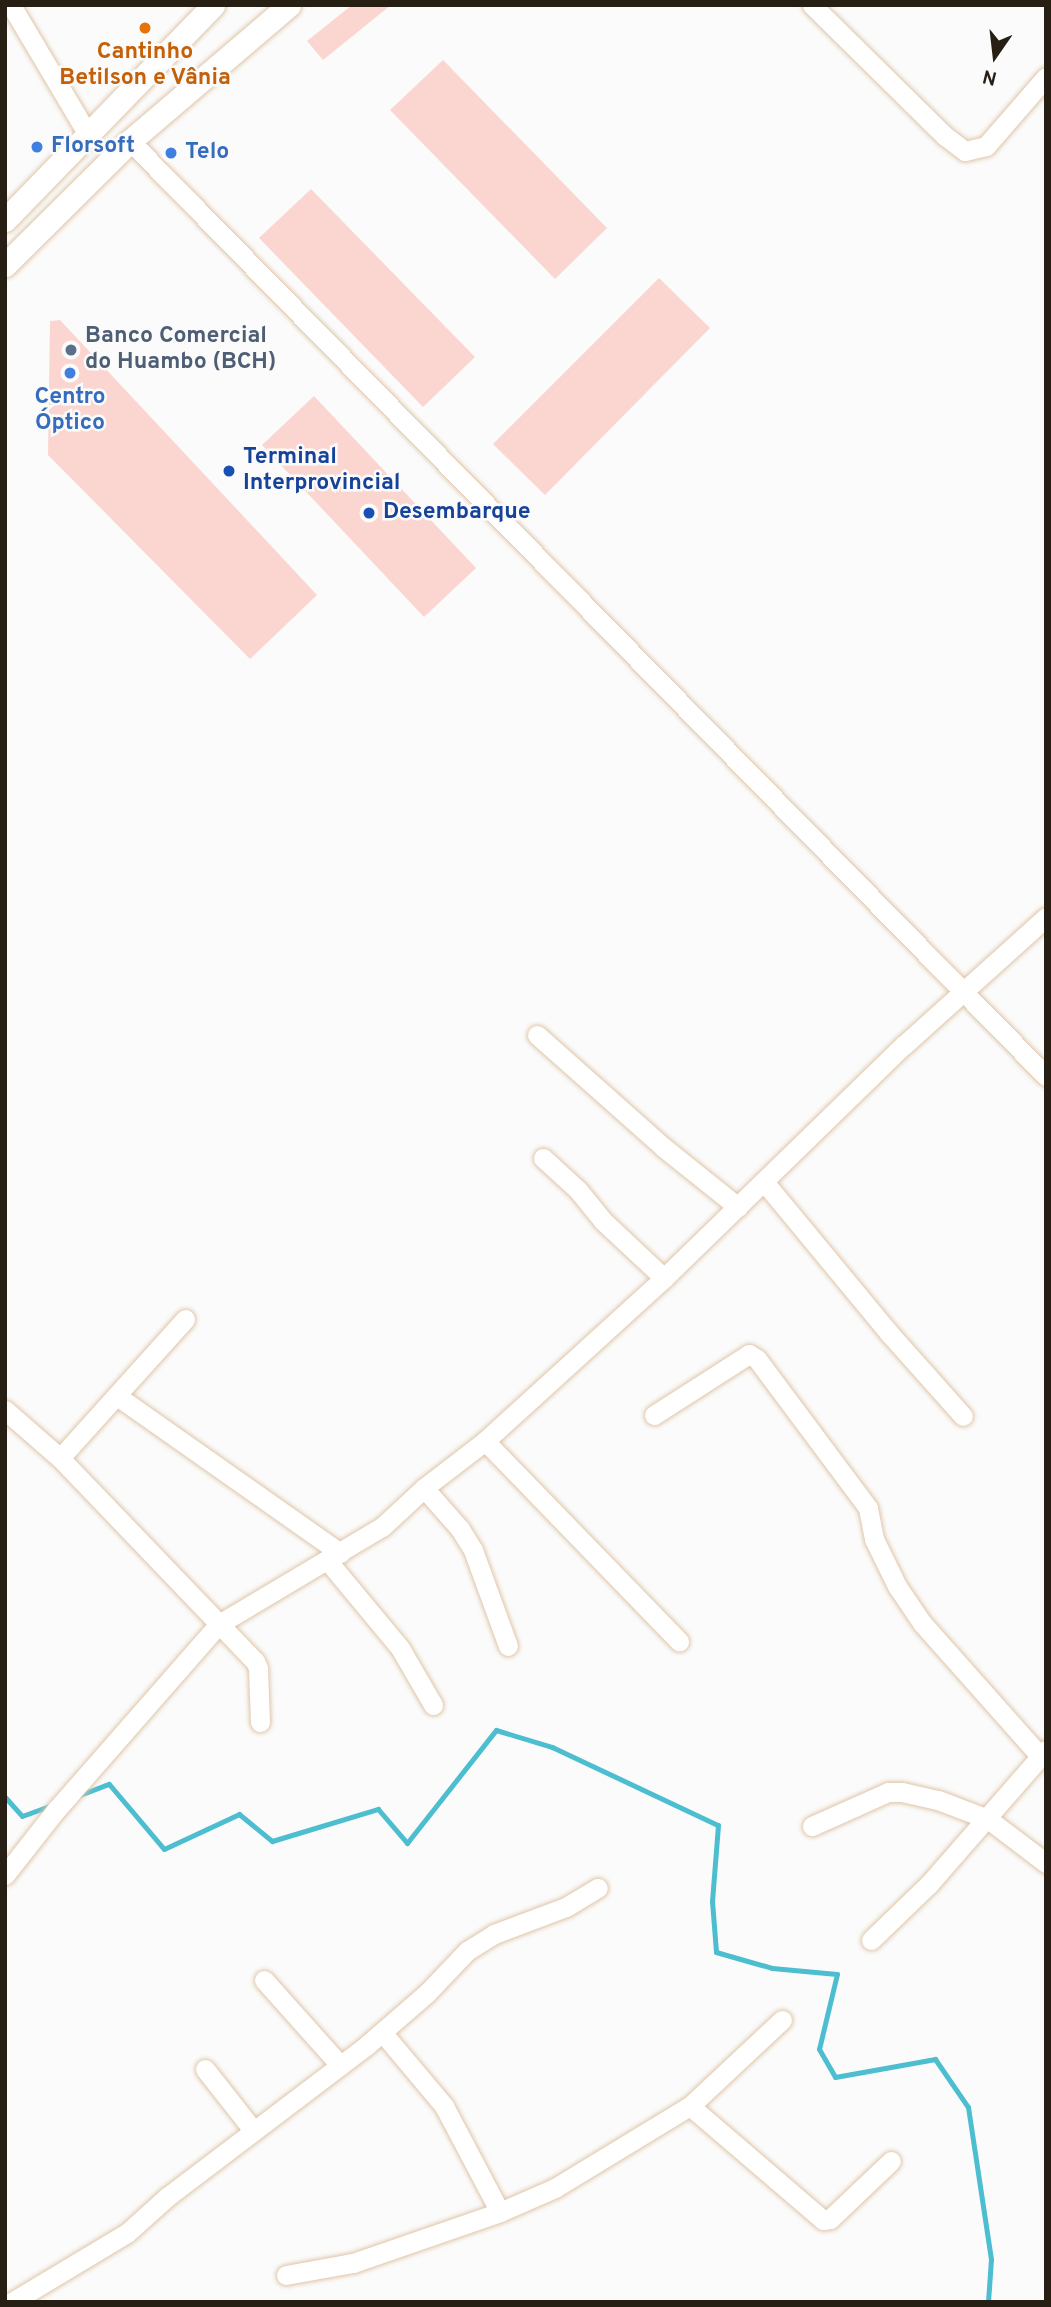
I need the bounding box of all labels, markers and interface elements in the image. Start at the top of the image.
marker: Cantinho Betilson e Vânia [137,20,153,36]
north arrow [960,21,1030,91]
place label: Cantinho Betilson e Vânia [59,39,231,93]
text: N [980,63,999,90]
place label: Florsoft [51,133,135,161]
marker: Florsoft [29,139,45,155]
place label: Telo [185,139,229,167]
marker: Telo [163,145,179,161]
place label: Banco Comercial do Huambo (BCH) [85,323,276,377]
marker: Banco Comercial do Huambo (BCH) [63,342,79,358]
marker: Centro Óptico [62,365,78,381]
place label: Centro Óptico [35,384,105,438]
place label: Terminal Interprovincial [243,444,400,498]
marker: Terminal Interprovincial [221,463,237,479]
place label: Desembarque [383,499,531,527]
marker: Desembarque [361,505,377,521]

